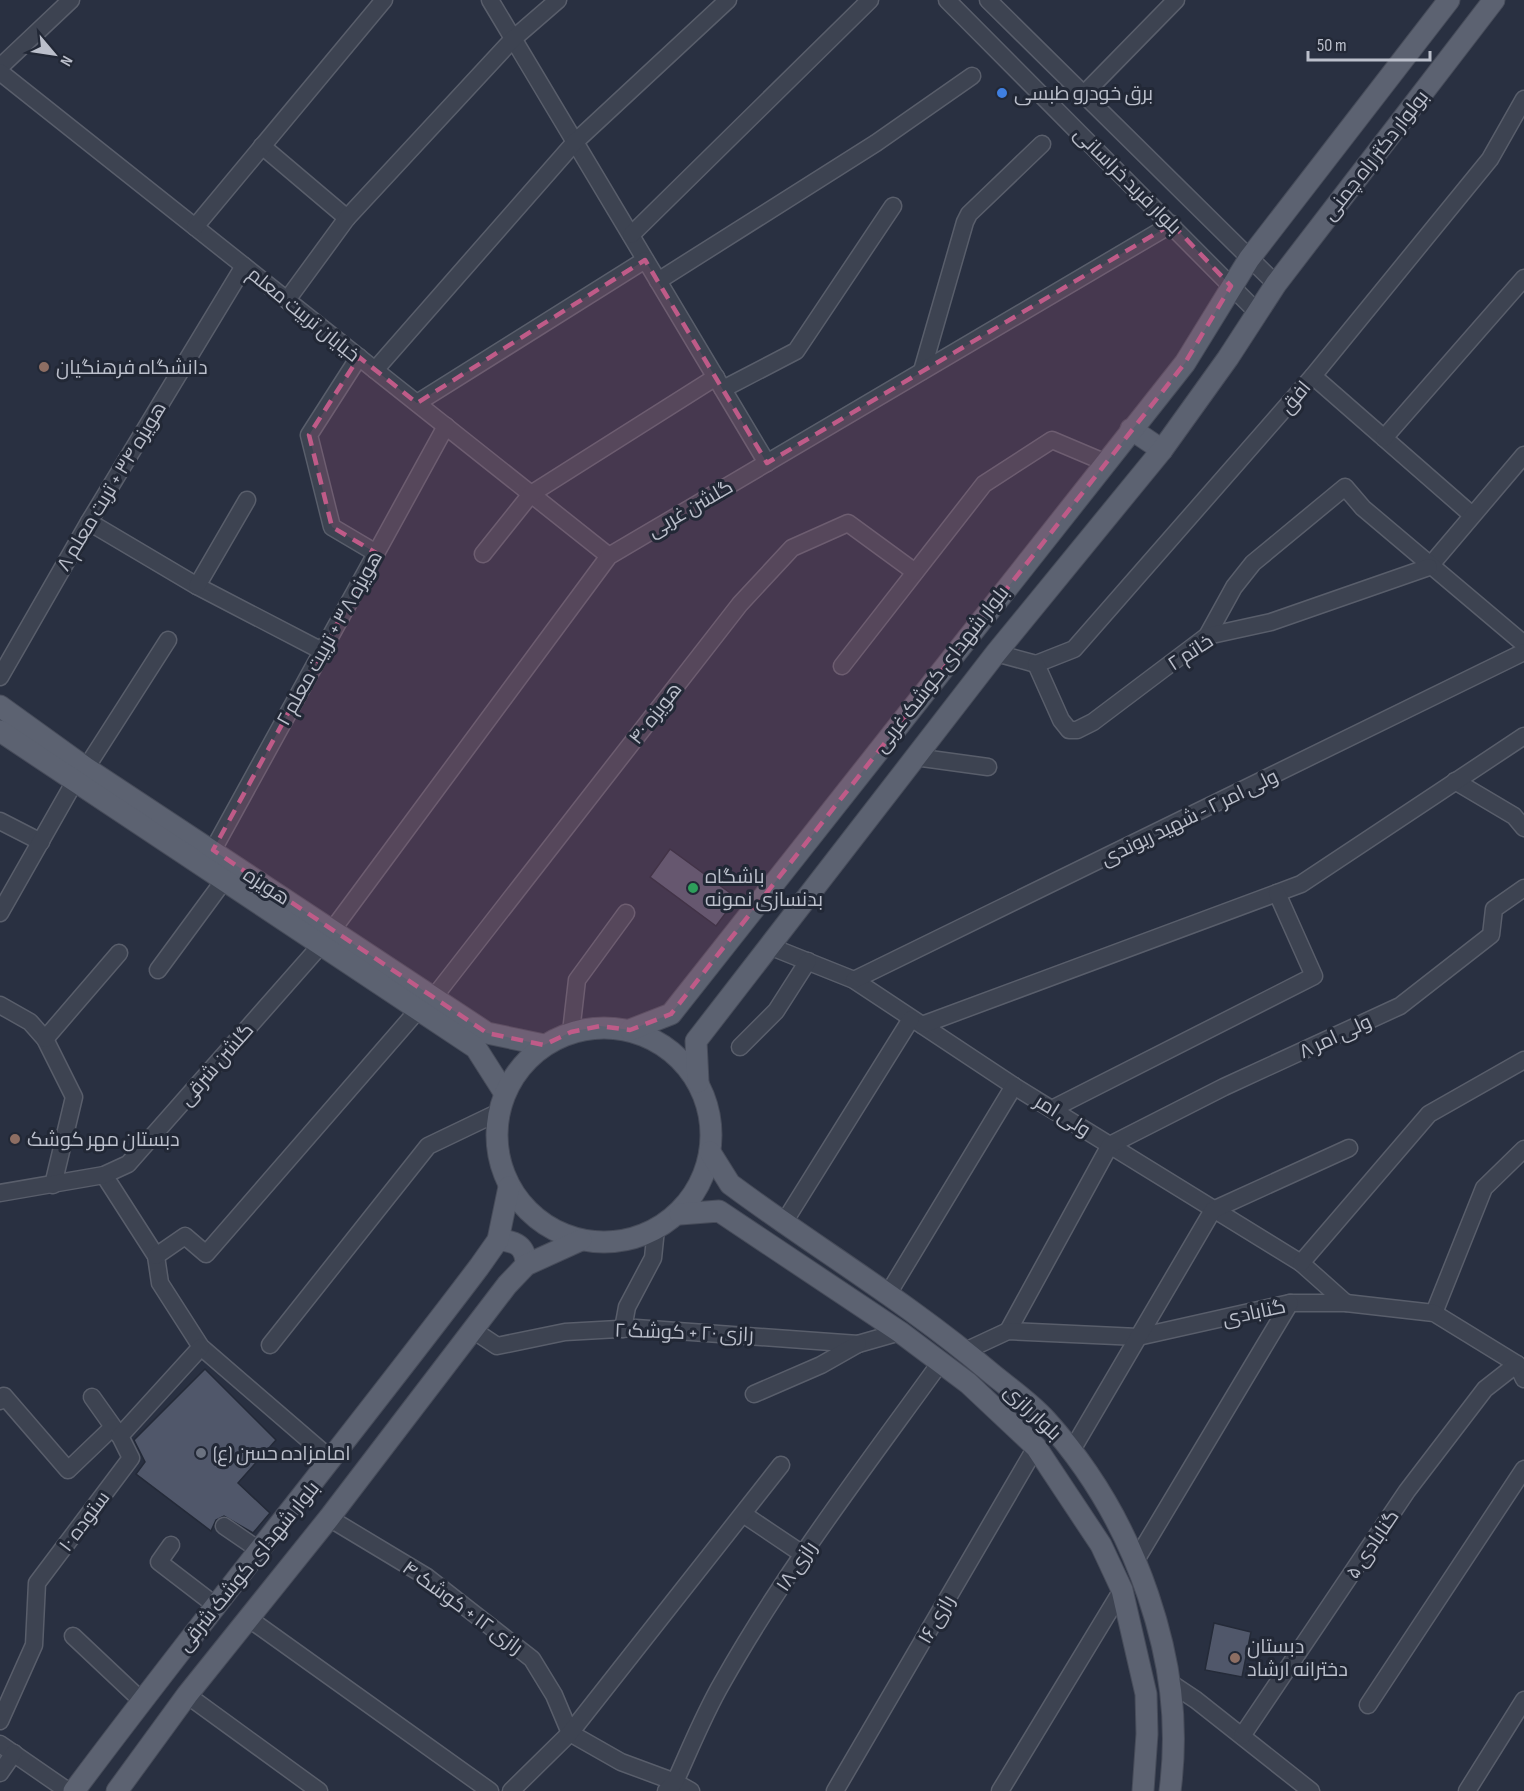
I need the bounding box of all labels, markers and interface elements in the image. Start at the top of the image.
north arrow [24,24,84,84]
scale bar [1308,24,1430,62]
text: 50 m [1317,35,1347,56]
text: N [55,52,76,69]
place label: برق خودرو طبسی [1014,82,1153,106]
marker: برق خودرو طبسی [995,86,1009,100]
street label: بولوار دکتر راه چمنی [1317,86,1434,226]
street label: بلوار فرید خراسانی [1069,122,1186,239]
street label: خیایان تربیت معلم [242,262,364,368]
place label: دانشگاه فرهنگیان [56,356,208,380]
marker: دانشگاه فرهنگیان [37,360,51,374]
street label: افق [1275,376,1316,419]
street label: هویزه ۳۴ + تربت معلم ۸ [52,397,173,576]
street label: گلشن غربی [644,475,737,543]
street label: هویزه ۳۸ + تربیت معلم ۲ [272,547,389,731]
street label: بلوار شهدای کوشک غربی [869,582,1014,758]
street label: خاتم ۲ [1163,629,1218,677]
street label: هویزه ۴۰ [624,678,687,749]
street label: ولی امر ۲ - شهید ریوندی [1097,764,1282,871]
street label: هویزه [239,863,294,911]
place label: باشگاه بدنسازی نمونه [705,865,823,912]
marker: باشگاه بدنسازی نمونه [686,881,700,895]
street label: ولی امر ۸ [1295,1010,1375,1064]
street label: گلشن شرقی [174,1018,259,1111]
street label: ولی امر [1029,1089,1095,1142]
place label: دبستان مهر کوشک [27,1128,180,1152]
marker: دبستان مهر کوشک [8,1132,22,1146]
street label: گنابادی [1220,1295,1288,1331]
street label: رازی ۲۰ + کوشک ۲ [614,1319,754,1347]
street label: بلوار رازی [999,1380,1066,1446]
place label: امامزاده حسن (ع) [213,1442,351,1467]
marker: امامزاده حسن (ع) [194,1446,208,1460]
street label: بلوار شهدای کوشک شرقی [173,1477,325,1657]
street label: ستوده ۱۰ [54,1487,115,1557]
street label: گنابادی ۵ [1341,1505,1405,1584]
street label: رازی ۱۸ [771,1537,822,1596]
street label: رازی ۱۲ + کوشک ۴ [397,1556,527,1660]
street label: رازی ۱۶ [913,1591,960,1648]
place label: دبستان دخترانه ارشاد [1247,1635,1348,1682]
marker: دبستان دخترانه ارشاد [1228,1651,1242,1665]

